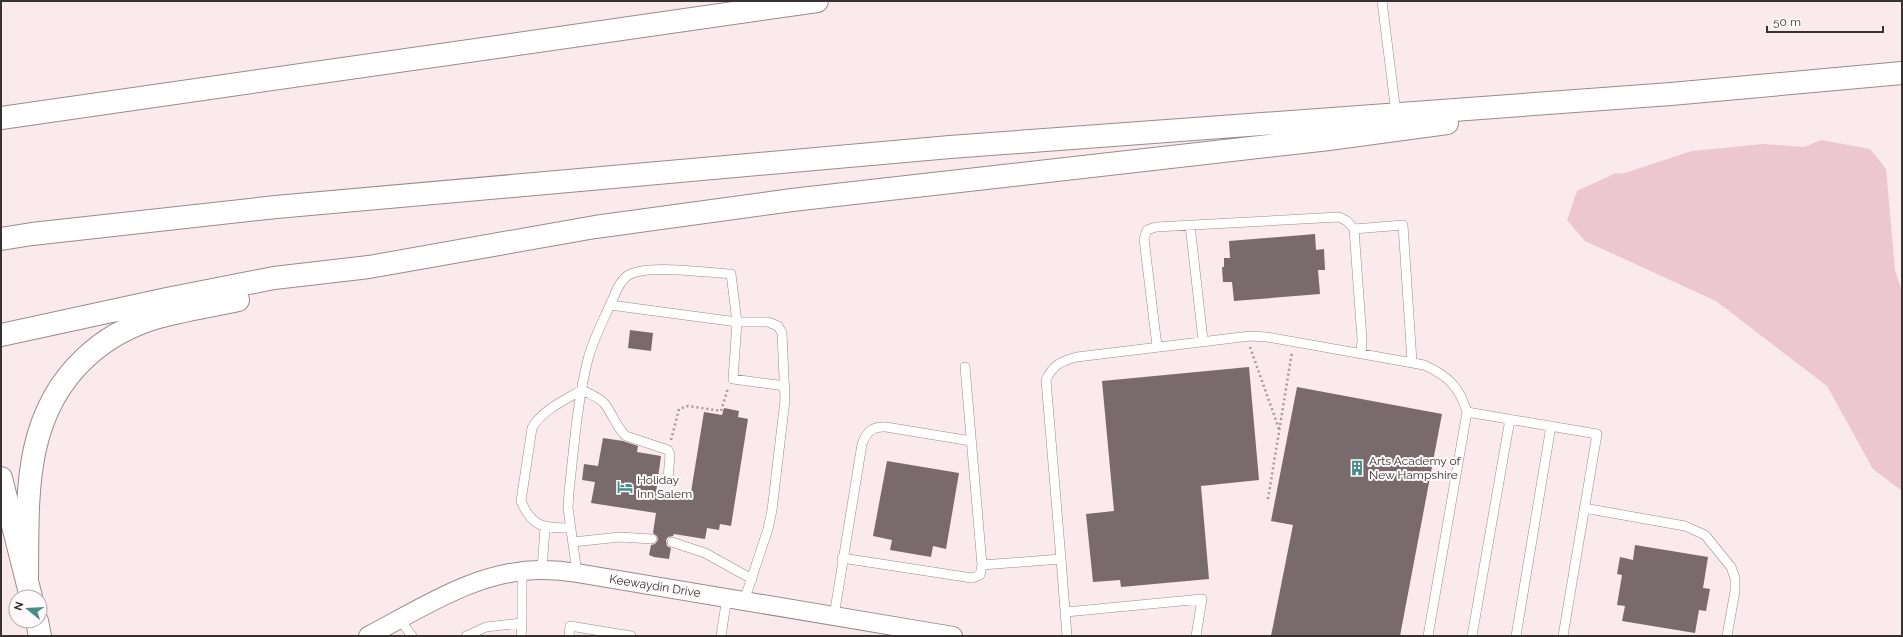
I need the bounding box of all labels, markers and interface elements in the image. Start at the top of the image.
scale bar [1767,8,1883,34]
text: 50 m [1773,15,1801,29]
place label: Arts Academy of New Hampshire [1369,454,1462,482]
building icon: Arts Academy of New Hampshire [1348,459,1366,477]
place label: Holiday Inn Salem [637,473,692,501]
hotel icon: Holiday Inn Salem [616,478,634,496]
street label: Keewaydin Drive [608,572,702,600]
north arrow [8,589,48,629]
text: N [11,600,26,612]

